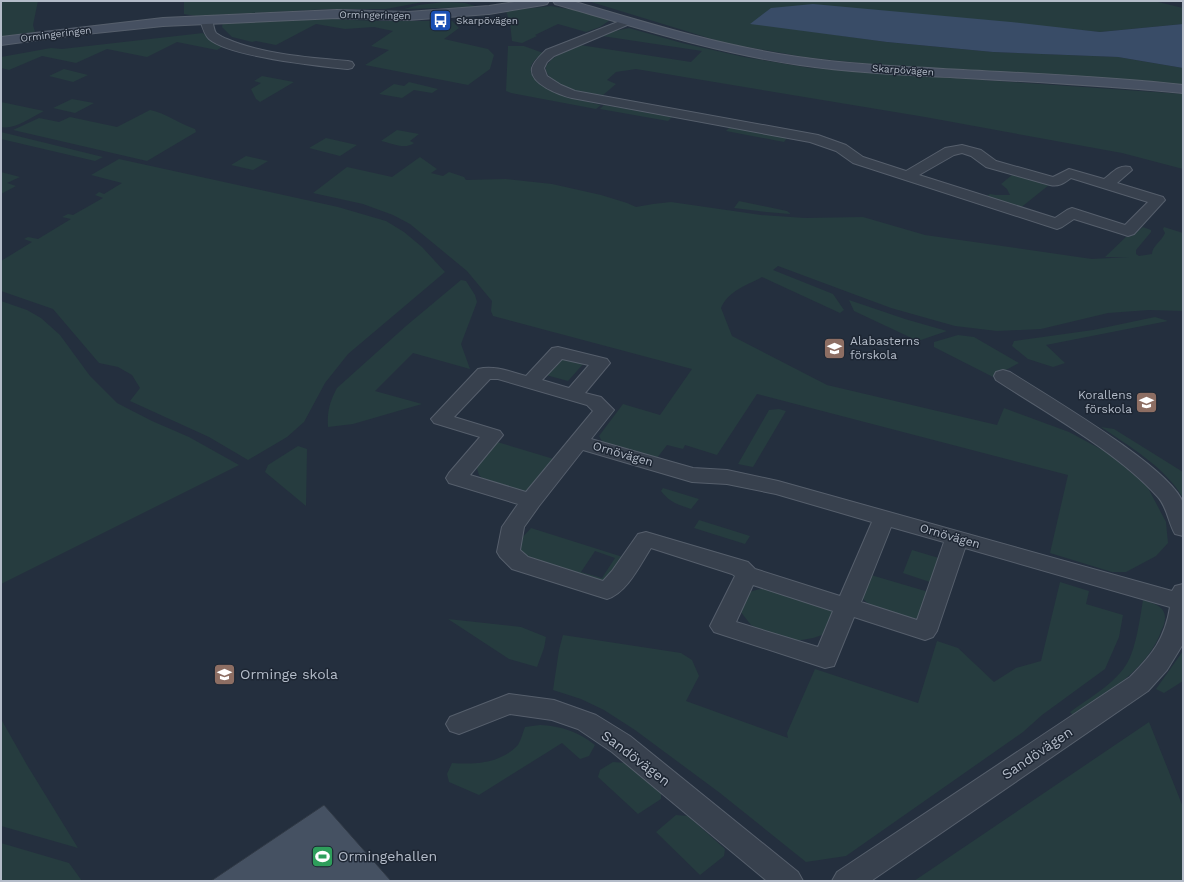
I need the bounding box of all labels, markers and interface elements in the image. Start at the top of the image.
bus stop icon: Skarpövägen [427,7,453,33]
street label: Ormingeringen [339,9,411,21]
place label: Skarpövägen [456,15,518,26]
street label: Ormingeringen [20,24,92,44]
street label: Skarpövägen [872,62,934,78]
place label: Alabasterns förskola [850,334,920,362]
school or university icon: Alabasterns förskola [822,335,848,361]
place label: Korallens förskola [1078,388,1132,416]
school or university icon: Korallens förskola [1134,389,1160,415]
street label: Ornövägen [591,439,655,469]
street label: Ornövägen [918,521,982,551]
school or university icon: Orminge skola [211,661,237,687]
place label: Orminge skola [240,666,338,682]
street label: Sandövägen [999,723,1075,783]
street label: Sandövägen [599,727,673,789]
sports icon: Ormingehallen [310,843,336,869]
place label: Ormingehallen [338,848,437,864]

